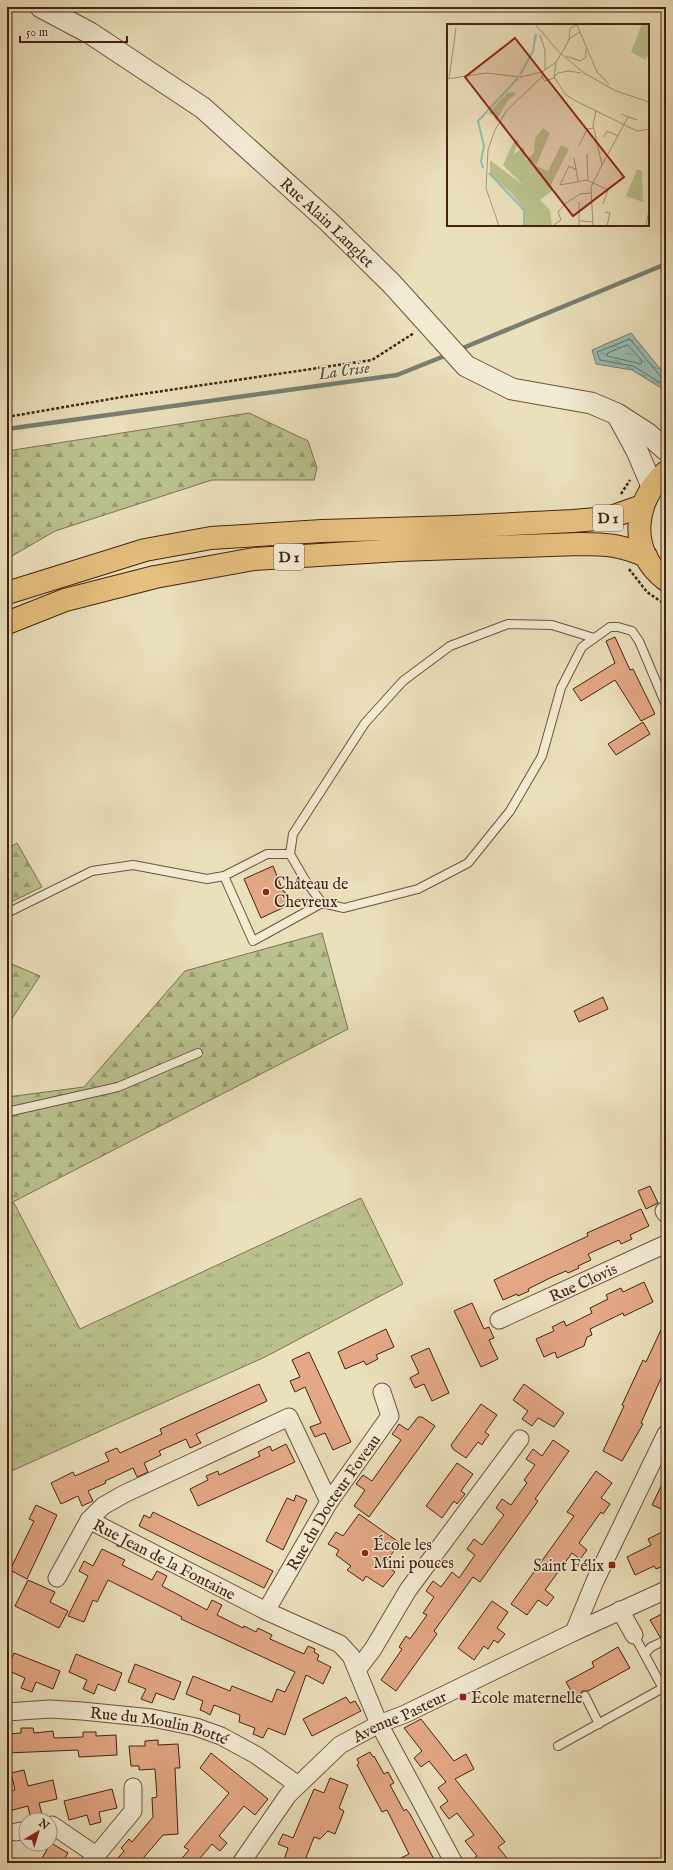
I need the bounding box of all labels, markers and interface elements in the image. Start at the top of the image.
scale bar [20,18,127,44]
inset map [447,24,649,226]
text: 50 m [26,25,48,40]
street label: Rue Alain Langlet [275,174,378,273]
water label: La Crise [316,357,372,386]
road number: D 1 [593,505,623,531]
road number: D 1 [274,544,304,570]
place label: Château de Chevreux [274,875,348,913]
marker: Château de Chevreux [261,887,271,897]
street label: Rue Clovis [546,1259,621,1308]
street label: Rue du Docteur Foveau [283,1431,386,1575]
street label: Rue Jean de la Fontaine [89,1516,238,1606]
place label: École les Mini pouces [373,1534,454,1574]
marker: École les Mini pouces [360,1548,370,1558]
place label: Saint Félix [533,1557,604,1577]
marker: Saint Félix [607,1560,617,1570]
street label: Avenue Pasteur [349,1687,450,1749]
place label: Ecole maternelle [471,1689,583,1709]
marker: Ecole maternelle [458,1692,468,1702]
street label: Rue du Moulin Botté [89,1704,232,1750]
north arrow [18,1812,58,1852]
text: N [35,1816,52,1834]

